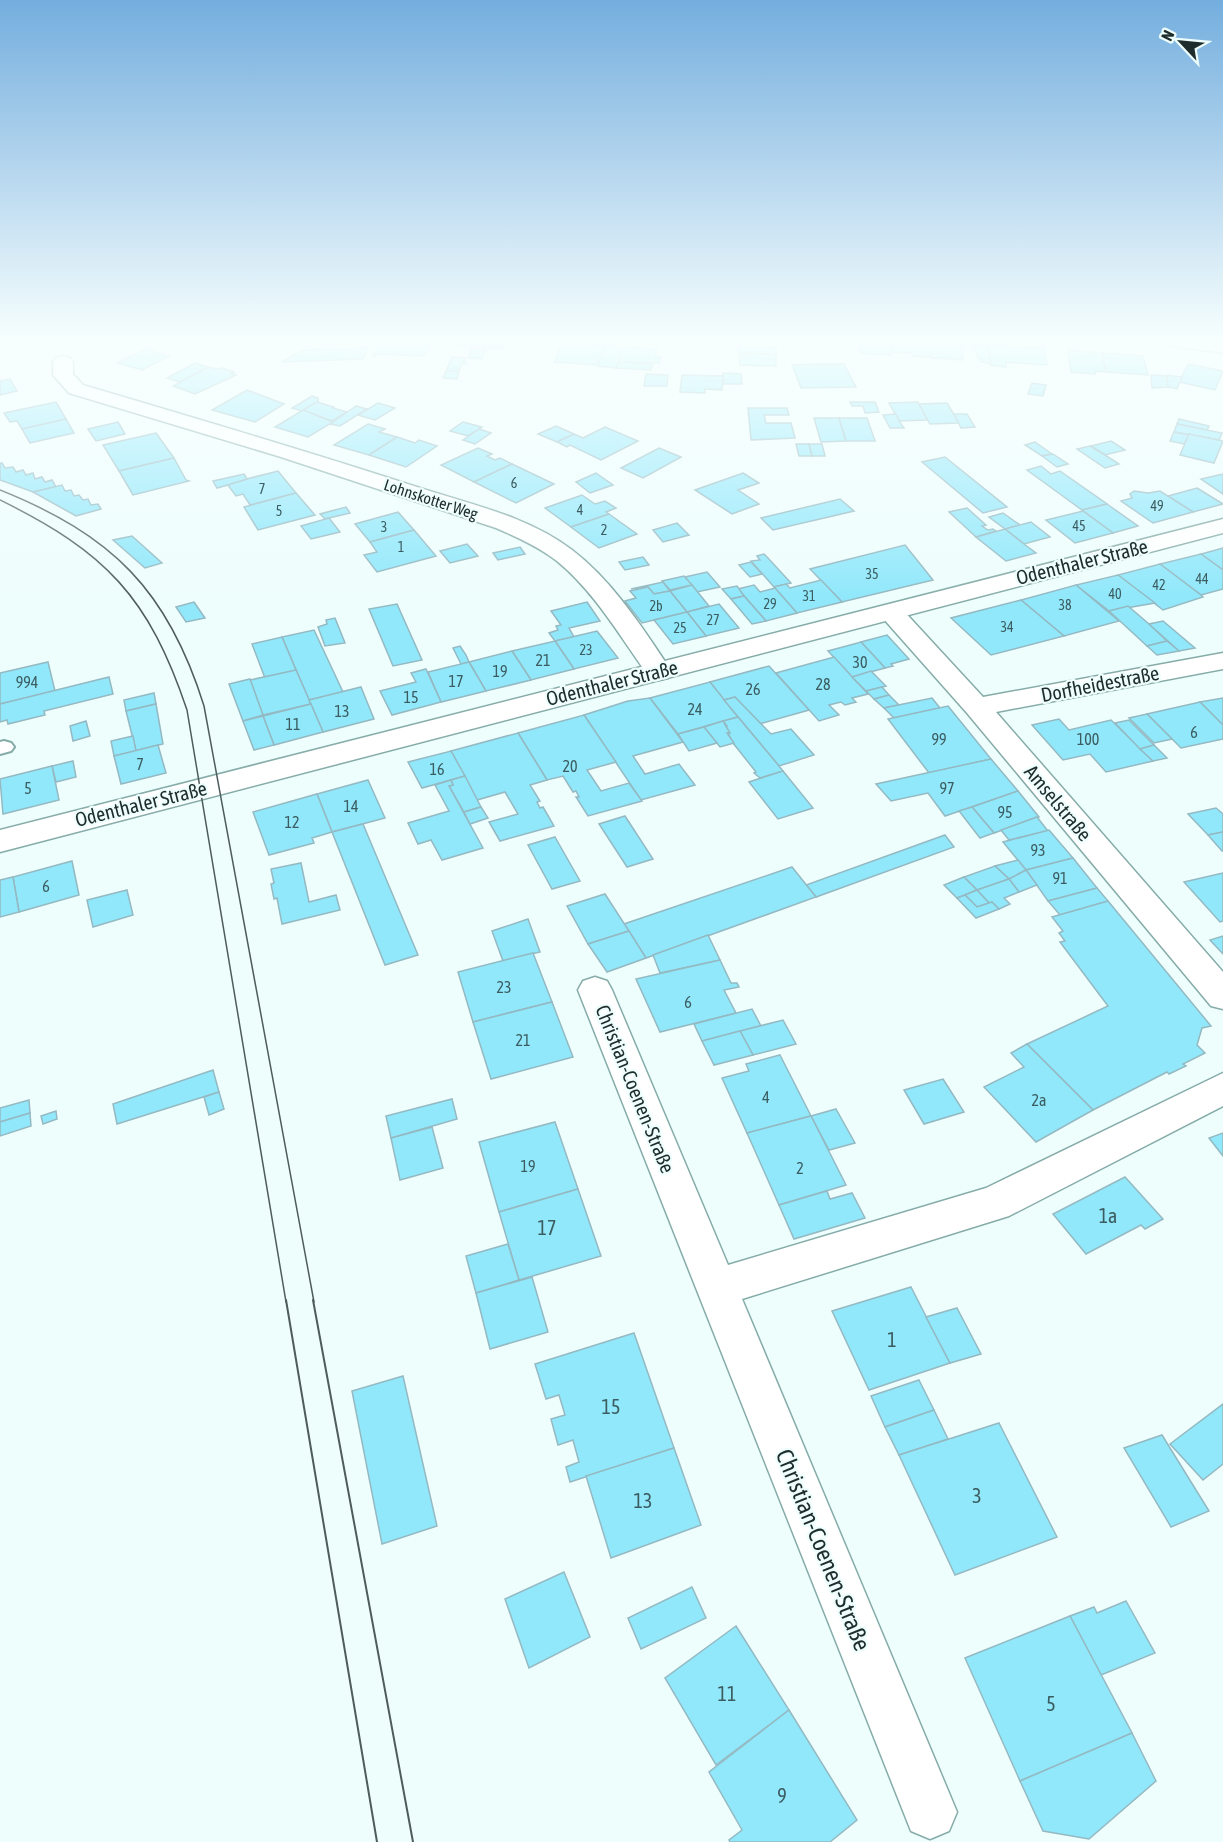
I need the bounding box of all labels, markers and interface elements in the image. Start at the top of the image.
north arrow [1151,12,1211,72]
text: N [1157,27,1178,44]
street label: Lohnskotter Weg [381,475,480,524]
house number: 6 [511,475,518,491]
house number: 7 [259,481,265,497]
house number: 49 [1150,498,1164,514]
house number: 4 [577,502,584,518]
house number: 5 [276,503,282,519]
house number: 45 [1072,518,1086,534]
house number: 3 [381,519,387,535]
house number: 2 [601,522,607,538]
street label: Odenthaler Straße [1014,534,1150,589]
house number: 1 [398,539,404,555]
house number: 35 [865,566,879,582]
house number: 44 [1195,571,1209,587]
house number: 42 [1152,577,1166,593]
house number: 40 [1108,586,1122,602]
house number: 31 [802,588,816,604]
house number: 29 [763,596,777,612]
house number: 38 [1058,597,1072,613]
house number: 2b [649,598,663,614]
house number: 27 [706,612,720,628]
house number: 34 [1000,619,1014,635]
house number: 25 [673,620,687,636]
house number: 23 [579,642,593,658]
house number: 21 [535,651,551,669]
house number: 30 [852,653,868,671]
street label: Odenthaler Straße [544,655,680,710]
street label: Dorfheidestraße [1039,661,1161,706]
house number: 19 [492,662,508,680]
house number: 17 [448,672,464,690]
house number: 994 [16,673,38,691]
house number: 28 [815,675,831,693]
house number: 26 [745,680,761,698]
house number: 15 [403,688,419,706]
house number: 24 [687,700,703,718]
house number: 13 [334,702,350,720]
house number: 11 [285,715,301,733]
house number: 6 [1190,723,1198,741]
house number: 99 [931,730,947,748]
house number: 100 [1077,730,1099,748]
house number: 7 [136,755,144,773]
house number: 20 [562,757,578,775]
house number: 16 [429,760,445,778]
street label: Amselstraße [1020,760,1097,845]
street label: Odenthaler Straße [73,776,209,831]
house number: 5 [24,779,32,797]
house number: 97 [939,779,955,797]
house number: 14 [343,797,359,815]
house number: 95 [997,803,1013,821]
house number: 12 [284,813,300,831]
house number: 93 [1030,841,1046,859]
house number: 91 [1052,869,1068,887]
house number: 6 [42,877,50,895]
house number: 23 [496,978,512,996]
house number: 6 [684,993,692,1011]
street label: Christian-Coenen-Straße [591,1002,680,1176]
house number: 21 [515,1031,531,1049]
house number: 4 [762,1088,770,1106]
house number: 2a [1032,1091,1046,1109]
house number: 19 [520,1157,536,1175]
house number: 2 [796,1159,804,1177]
house number: 1a [1099,1204,1117,1227]
house number: 17 [538,1216,556,1239]
house number: 1 [887,1328,897,1351]
house number: 15 [602,1395,620,1418]
street label: Christian-Coenen-Straße [771,1445,876,1654]
house number: 3 [972,1484,982,1507]
house number: 13 [634,1489,652,1512]
house number: 11 [718,1682,736,1705]
house number: 5 [1046,1692,1056,1715]
house number: 9 [777,1784,787,1807]

